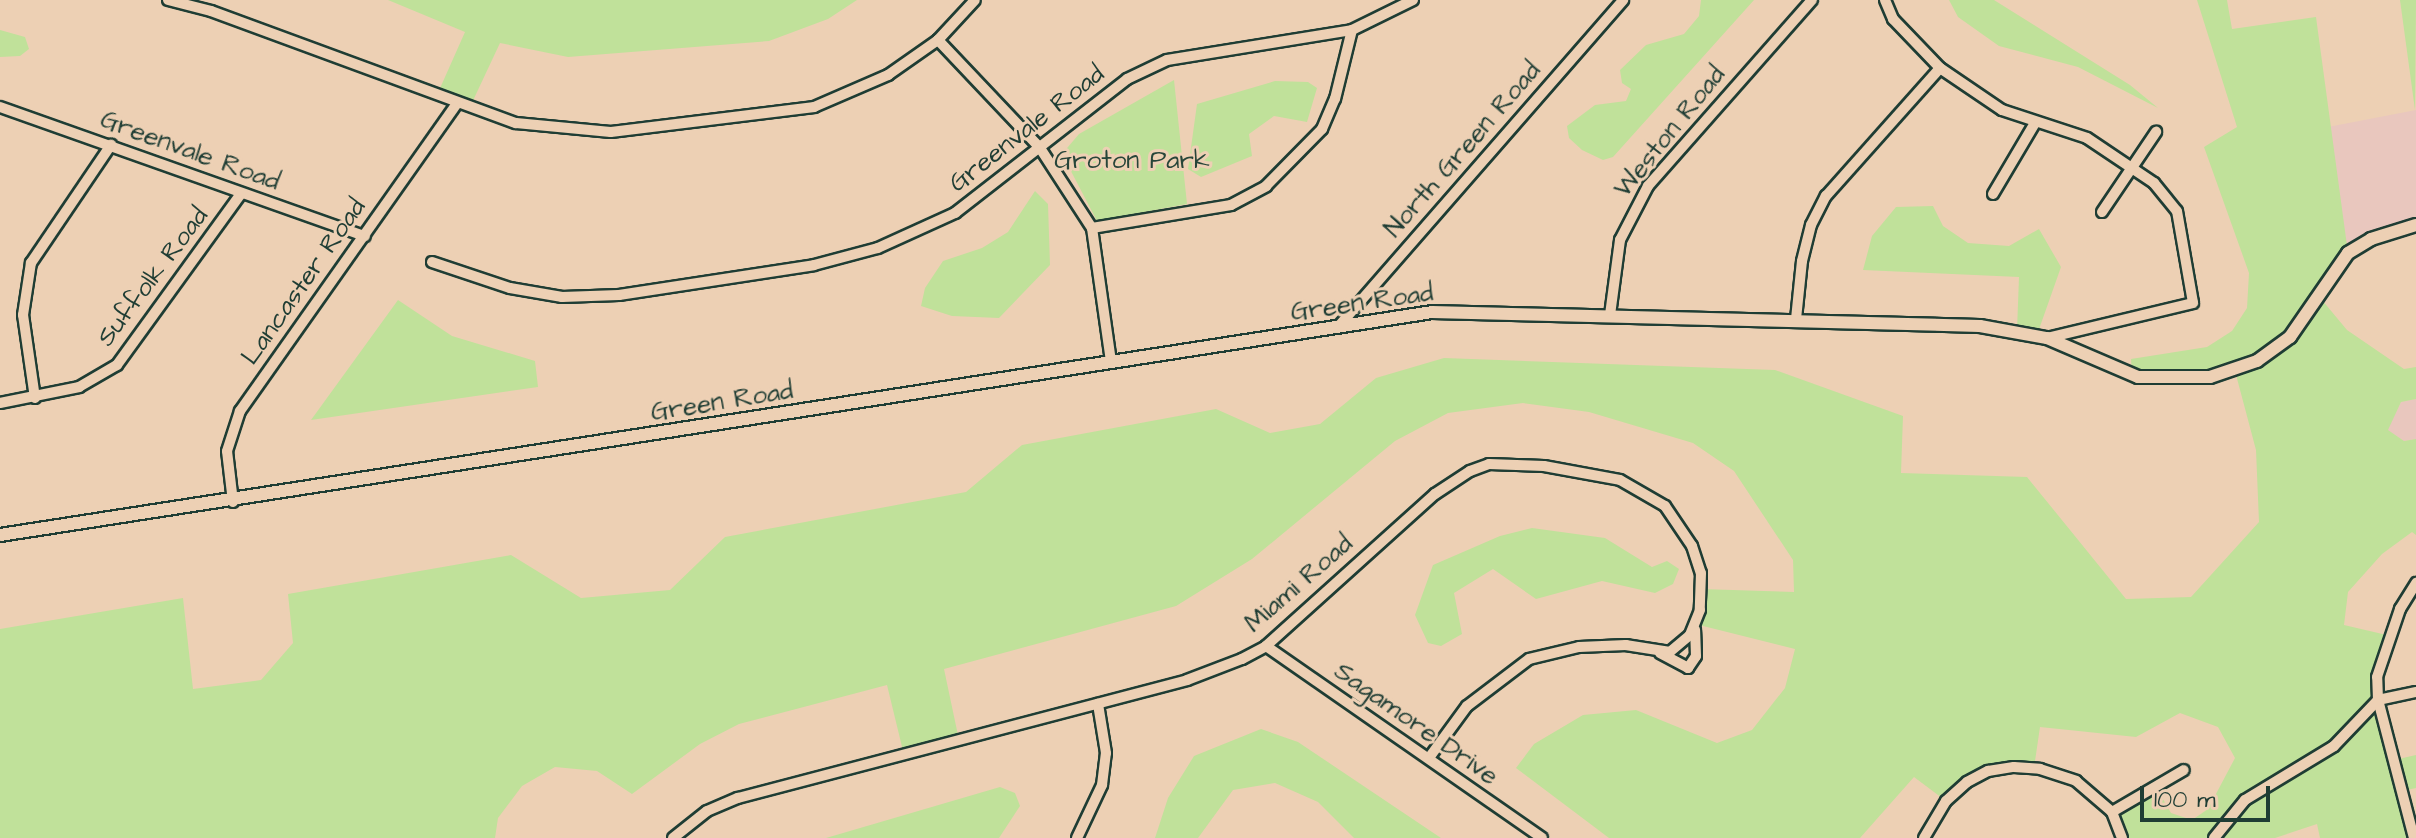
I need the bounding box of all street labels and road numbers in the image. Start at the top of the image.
street label: North Green Road [1378,56,1548,244]
street label: Greenvale Road [943,59,1111,199]
street label: Weston Road [1608,60,1732,204]
street label: Greenvale Road [96,104,284,198]
street label: Lancaster Road [235,193,373,371]
street label: Suffolk Road [91,201,215,353]
street label: Green Road [1289,278,1435,328]
street label: Green Road [649,375,795,429]
street label: Miami Road [1239,529,1359,639]
street label: Sagamore Drive [1328,656,1504,792]

